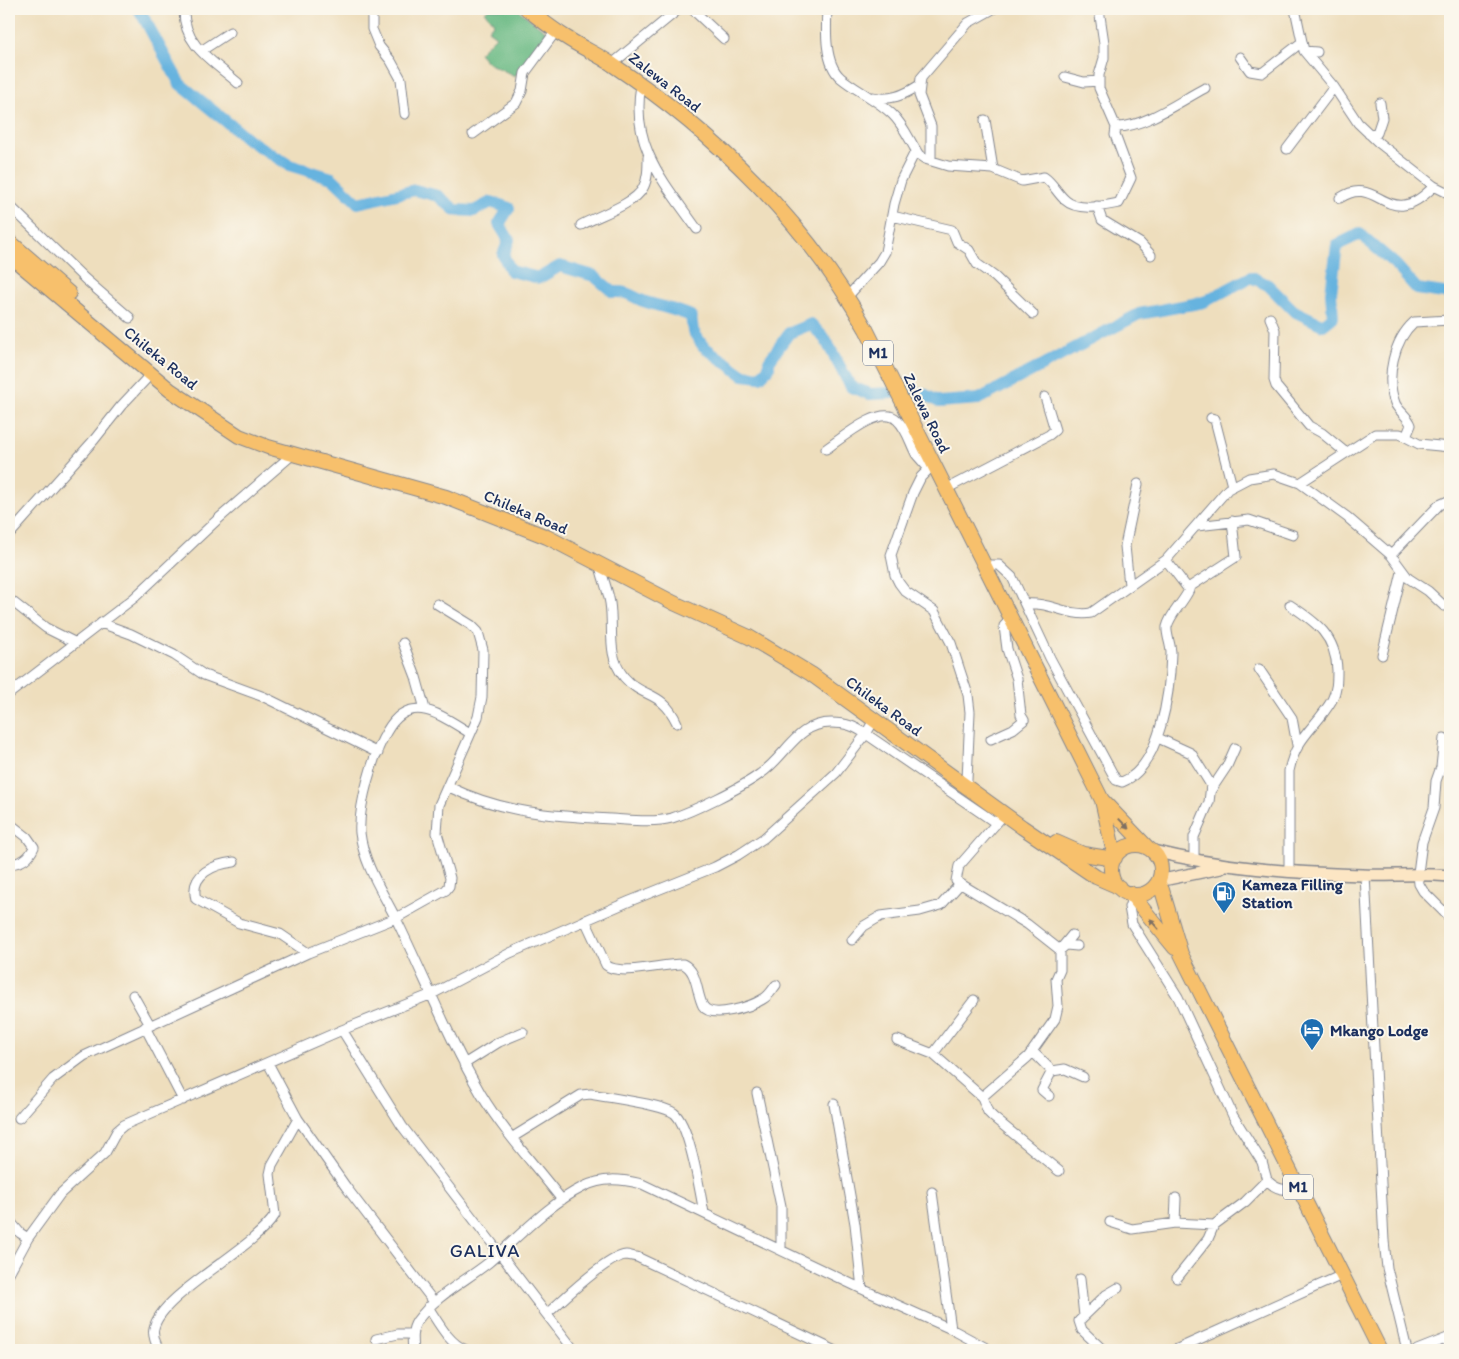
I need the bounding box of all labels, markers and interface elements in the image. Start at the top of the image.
street label: Zalewa Road [625,48,705,116]
street label: Chileka Road [120,322,202,394]
road number: M1 [863,340,893,366]
street label: Zalewa Road [899,370,955,456]
street label: Chileka Road [481,486,571,538]
street label: Chileka Road [842,672,926,740]
one-way arrow [1118,817,1130,829]
place label: Kameza Filling Station [1242,875,1344,912]
fuel station icon: Kameza Filling Station [1211,880,1237,914]
one-way arrow [1149,918,1160,931]
hotel icon: Mkango Lodge [1299,1017,1325,1051]
place label: Mkango Lodge [1330,1021,1429,1041]
road number: M1 [1283,1174,1313,1200]
district label: GALIVA [450,1239,520,1262]

